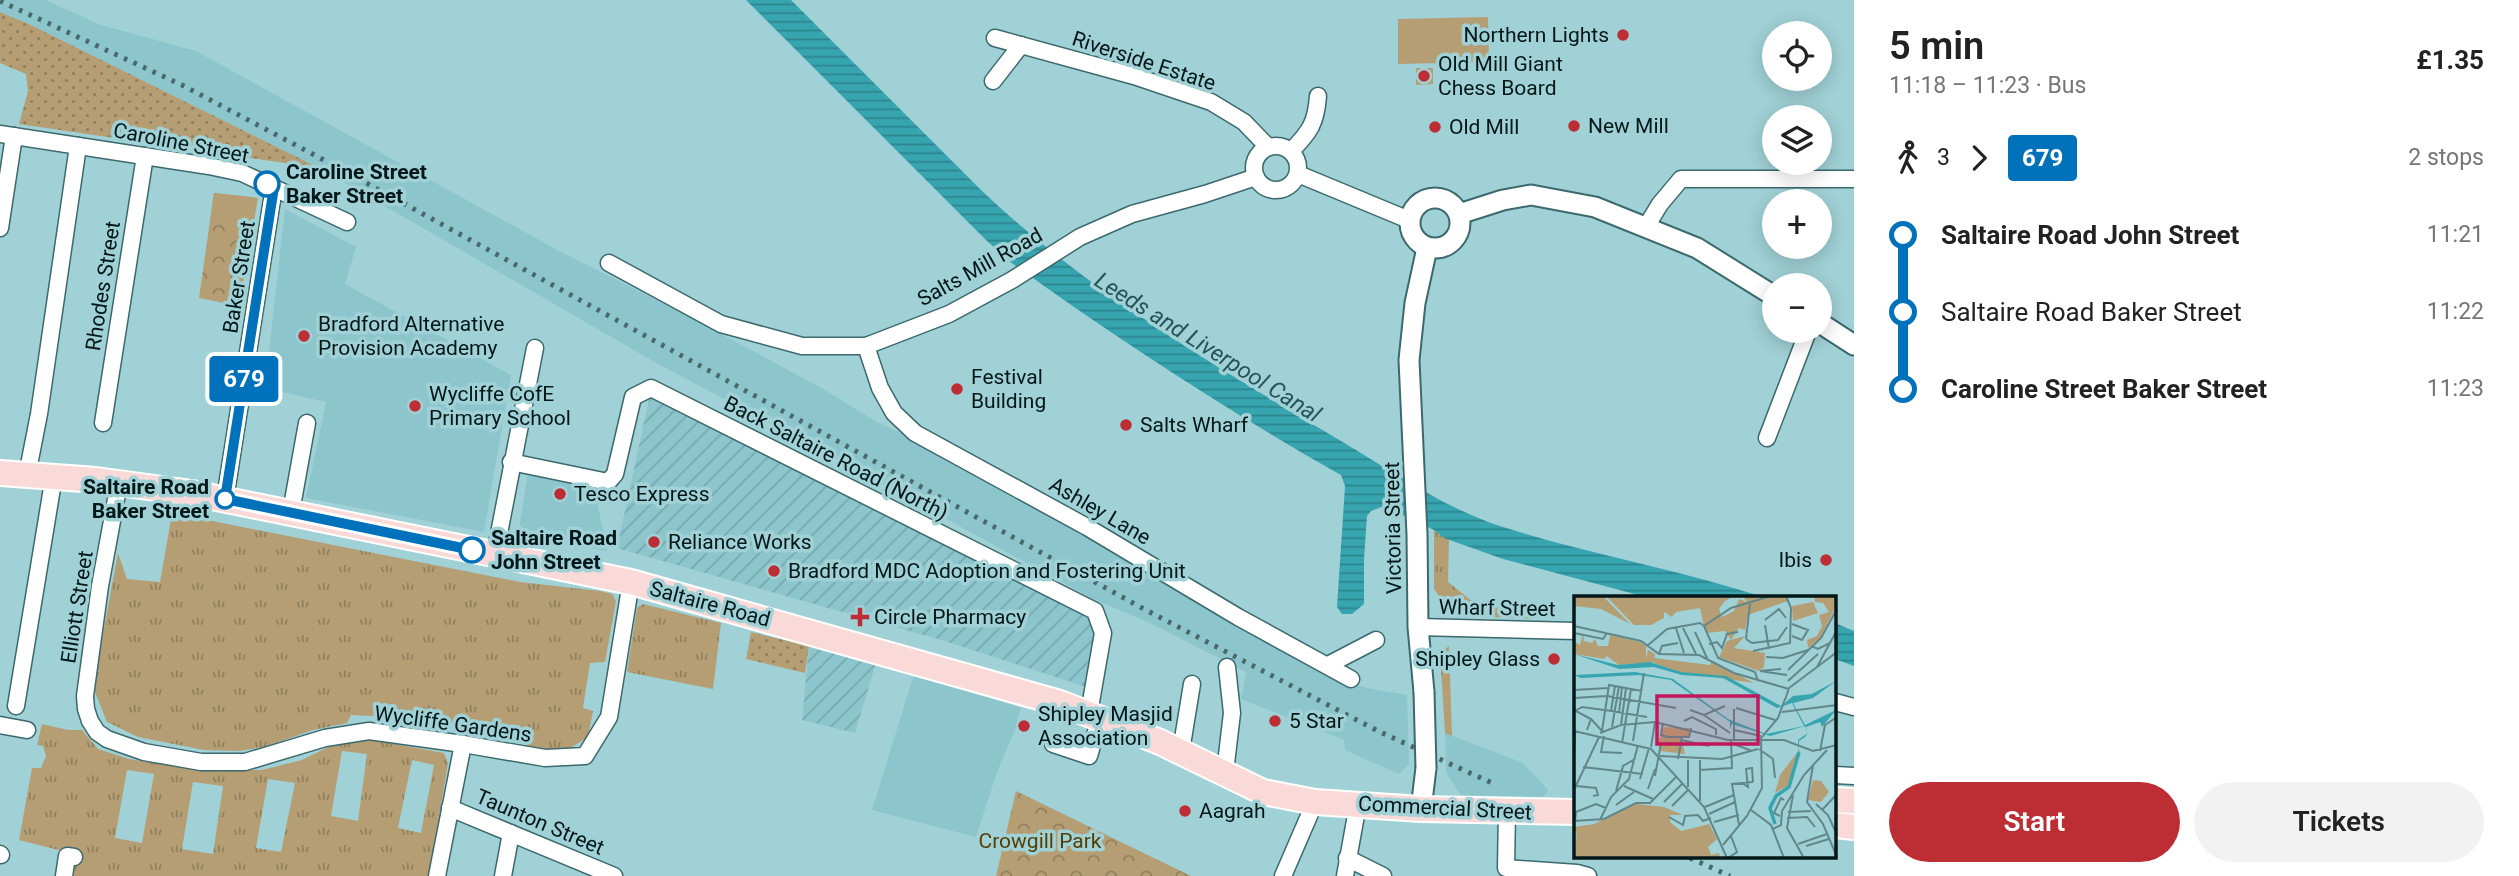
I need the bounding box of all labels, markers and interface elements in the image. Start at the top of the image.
map controls [1762,21,1832,343]
button: locate [1762,21,1832,91]
place label: Northern Lights [1463,23,1609,47]
text: 5 min [1889,24,1984,68]
street label: Riverside Estate [1069,26,1219,96]
marker: Northern Lights [1615,27,1631,43]
text: £1.35 [2416,45,2484,75]
place label: Old Mill Giant Chess Board [1438,52,1563,100]
marker: Old Mill Giant Chess Board [1416,68,1432,84]
text: 11:18 – 11:23 · Bus [1889,72,2086,99]
button: layers [1762,105,1832,175]
place label: New Mill [1588,114,1669,138]
place label: Old Mill [1449,115,1519,139]
street label: Caroline Street [111,118,251,168]
marker: New Mill [1566,118,1582,134]
marker: Old Mill [1427,119,1443,135]
icon: walk [1889,139,1927,177]
icon: forward [1960,139,1998,177]
text: 3 [1937,144,1950,171]
text: 679 [2022,144,2063,172]
text: 2 stops [2408,144,2484,171]
place label: Caroline Street Baker Street [286,160,427,208]
marker: Caroline Street Baker Street [254,171,280,197]
button: + [1762,189,1832,259]
street label: Rhodes Street [81,219,125,353]
street label: Baker Street [218,219,260,335]
text: Saltaire Road John Street [1941,220,2239,250]
text: 11:21 [2427,221,2484,248]
street label: Salts Mill Road [913,223,1047,311]
water label: Leeds and Liverpool Canal [1090,267,1326,428]
button: − [1762,273,1832,343]
text: Saltaire Road Baker Street [1941,297,2242,327]
text: 11:22 [2427,298,2484,325]
place label: Bradford Alternative Provision Academy [318,312,504,360]
marker: Bradford Alternative Provision Academy [296,328,312,344]
line badge: 679 [204,356,284,402]
text: 679 [223,365,265,393]
place label: Festival Building [971,365,1046,413]
text: Caroline Street Baker Street [1941,374,2267,404]
text: 11:23 [2427,375,2484,402]
marker: Festival Building [949,381,965,397]
place label: Wycliffe CofE Primary School [429,382,571,430]
street label: Back Saltaire Road (North) [720,391,952,525]
marker: Wycliffe CofE Primary School [407,398,423,414]
place label: Salts Wharf [1140,413,1249,437]
marker: Salts Wharf [1118,417,1134,433]
street label: Victoria Street [1380,461,1406,594]
street label: Ashley Lane [1045,472,1155,550]
place label: Saltaire Road Baker Street [83,475,209,523]
place label: Tesco Express [574,482,710,506]
marker: Tesco Express [552,486,568,502]
marker: Saltaire Road Baker Street [215,489,235,509]
place label: Saltaire Road John Street [491,526,617,574]
place label: Reliance Works [668,530,812,554]
marker: Reliance Works [646,534,662,550]
marker: Saltaire Road John Street [459,537,485,563]
place label: Ibis [1779,548,1812,572]
street label: Elliott Street [56,549,98,665]
marker: Ibis [1818,552,1834,568]
place label: Bradford MDC Adoption and Fostering Unit [788,559,1186,583]
marker: Bradford MDC Adoption and Fostering Unit [766,563,782,579]
street label: Saltaire Road [647,576,773,632]
street label: Wharf Street [1438,595,1556,621]
inset map [1574,596,1836,858]
place label: Circle Pharmacy [874,605,1026,629]
marker: Circle Pharmacy [852,609,868,625]
place label: Shipley Glass [1415,647,1540,671]
marker: Shipley Glass [1546,651,1562,667]
street label: Wycliffe Gardens [373,701,533,747]
place label: Shipley Masjid Association [1038,702,1173,750]
place label: 5 Star [1289,709,1344,733]
marker: 5 Star [1267,713,1283,729]
marker: Shipley Masjid Association [1016,718,1032,734]
button: Start [1889,782,2180,862]
button: Tickets [2194,782,2484,862]
street label: Taunton Street [472,784,608,860]
street label: Commercial Street [1358,791,1533,825]
place label: Aagrah [1199,799,1266,823]
marker: Aagrah [1177,803,1193,819]
park label: Crowgill Park [979,829,1102,853]

